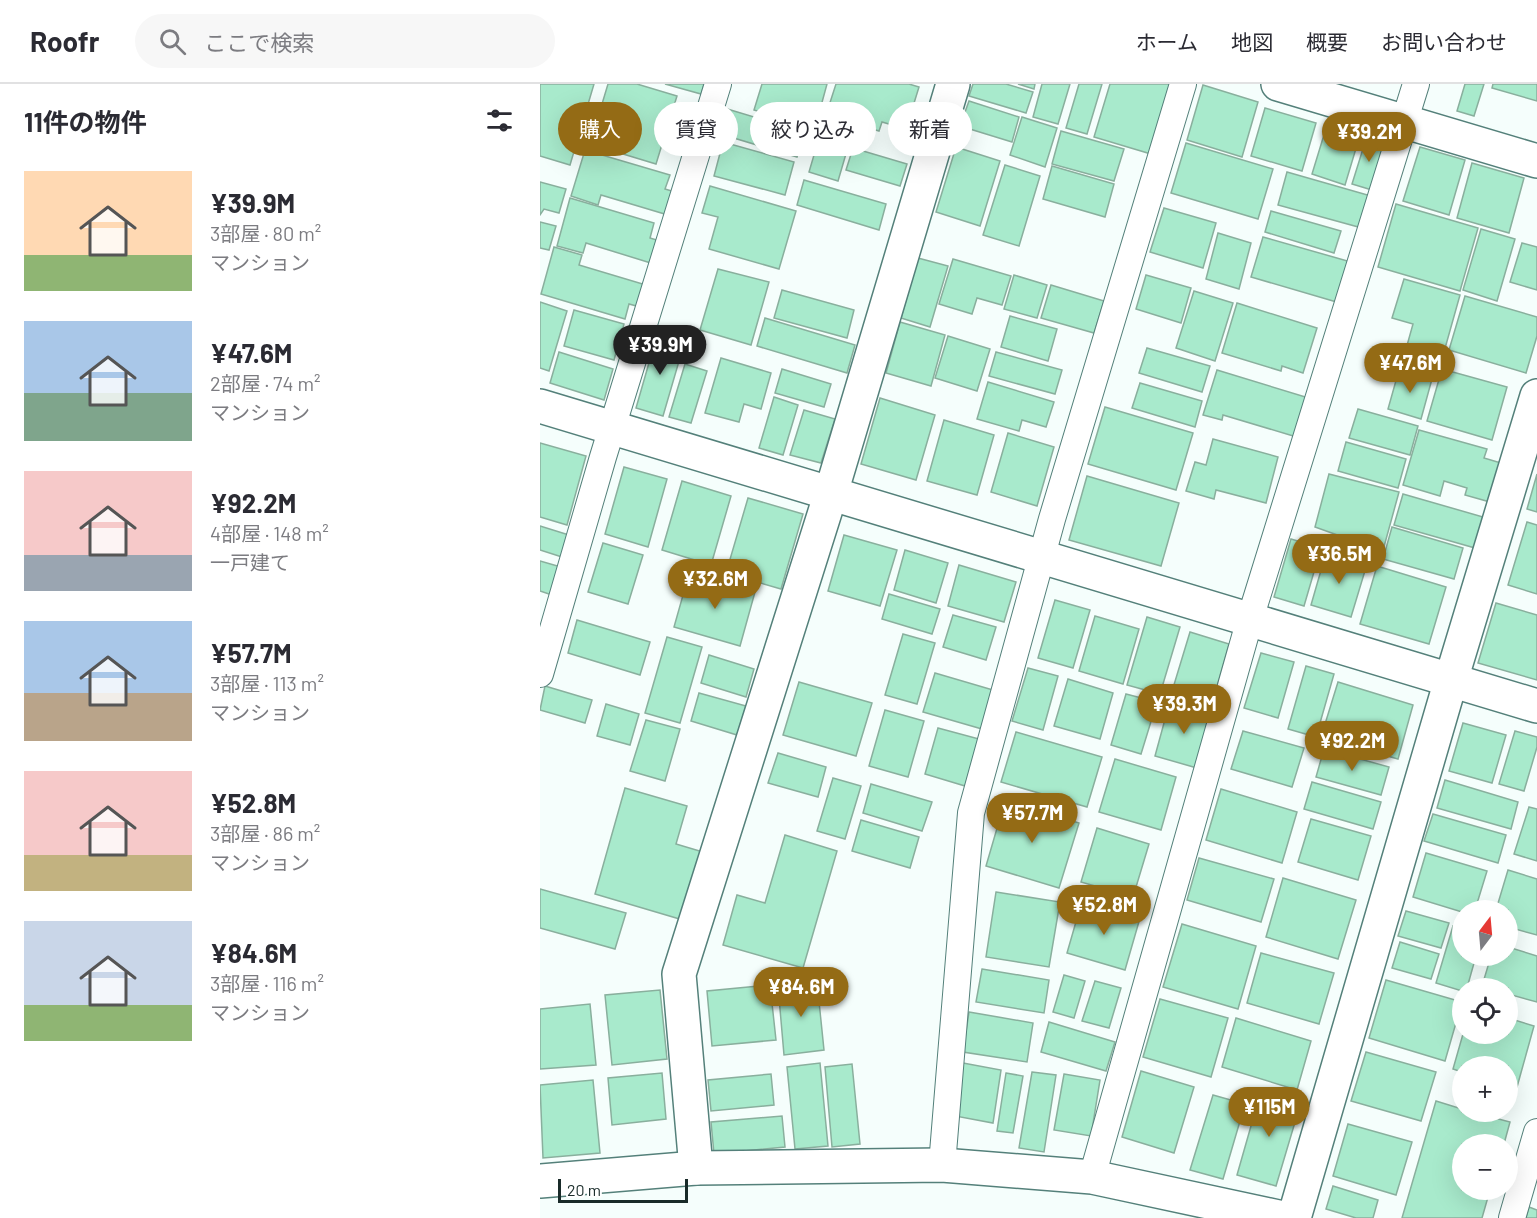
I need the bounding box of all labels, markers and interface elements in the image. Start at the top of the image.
search box [135,14,555,68]
text: Roofr [30,24,99,58]
icon: search [156,25,189,58]
text: ここで検索 [204,29,314,55]
text: ホーム [1136,29,1198,54]
text: 地図 [1231,29,1273,54]
text: 概要 [1306,29,1348,54]
text: お問い合わせ [1381,29,1507,54]
chip: 購入 [558,102,642,156]
chip: 賃貸 [654,102,738,156]
chip: 絞り込み [750,102,876,156]
chip: 新着 [888,102,972,156]
icon: filters [483,104,516,137]
text: 11件の物件 [24,106,147,137]
pin: ¥39.2M [1320,112,1418,163]
text: ¥39.2M [1336,119,1402,143]
text: ¥39.9M [210,187,295,218]
icon: home [72,195,144,267]
text: 3部屋 · 80 m² [210,221,321,245]
text: マンション [210,250,310,274]
pin: ¥39.9M [611,325,709,376]
text: ¥39.9M [627,332,693,356]
text: ¥47.6M [210,337,292,368]
pin: ¥47.6M [1361,343,1459,394]
icon: home [72,345,144,417]
text: ¥47.6M [1378,350,1442,374]
text: 2部屋 · 74 m² [210,371,320,395]
text: マンション [210,400,310,424]
text: ¥92.2M [210,487,296,518]
icon: home [72,495,144,567]
text: 4部屋 · 148 m² [210,521,329,545]
pin: ¥36.5M [1290,534,1388,585]
text: ¥36.5M [1306,541,1372,565]
text: 一戸建て [210,550,290,574]
pin: ¥32.6M [666,559,764,610]
text: ¥32.6M [682,566,748,590]
text: ¥57.7M [210,637,292,668]
icon: home [72,645,144,717]
text: 3部屋 · 113 m² [210,671,324,695]
pin: ¥39.3M [1135,684,1233,735]
text: ¥39.3M [1151,691,1217,715]
text: マンション [210,700,310,724]
pin: ¥92.2M [1303,721,1401,772]
text: ¥92.2M [1319,728,1385,752]
text: ¥52.8M [210,787,296,818]
pin: ¥57.7M [983,793,1081,844]
icon: home [72,795,144,867]
text: ¥57.7M [1001,800,1063,824]
text: 3部屋 · 86 m² [210,821,320,845]
text: マンション [210,850,310,874]
pin: ¥52.8M [1055,885,1153,936]
text: ¥52.8M [1071,892,1137,916]
north arrow [1452,900,1518,966]
map controls [1452,900,1518,1200]
text: ¥84.6M [210,937,297,968]
icon: home [72,945,144,1017]
pin: ¥84.6M [752,967,850,1018]
text: 3部屋 · 116 m² [210,971,324,995]
text: ¥84.6M [767,974,835,998]
button: locate [1452,978,1518,1044]
text: マンション [210,1000,310,1024]
button: + [1452,1056,1518,1122]
pin: ¥115M [1227,1087,1311,1138]
text: ¥115M [1242,1094,1296,1118]
button: − [1452,1134,1518,1200]
scale bar [558,1176,688,1204]
text: 20 m [567,1180,601,1199]

